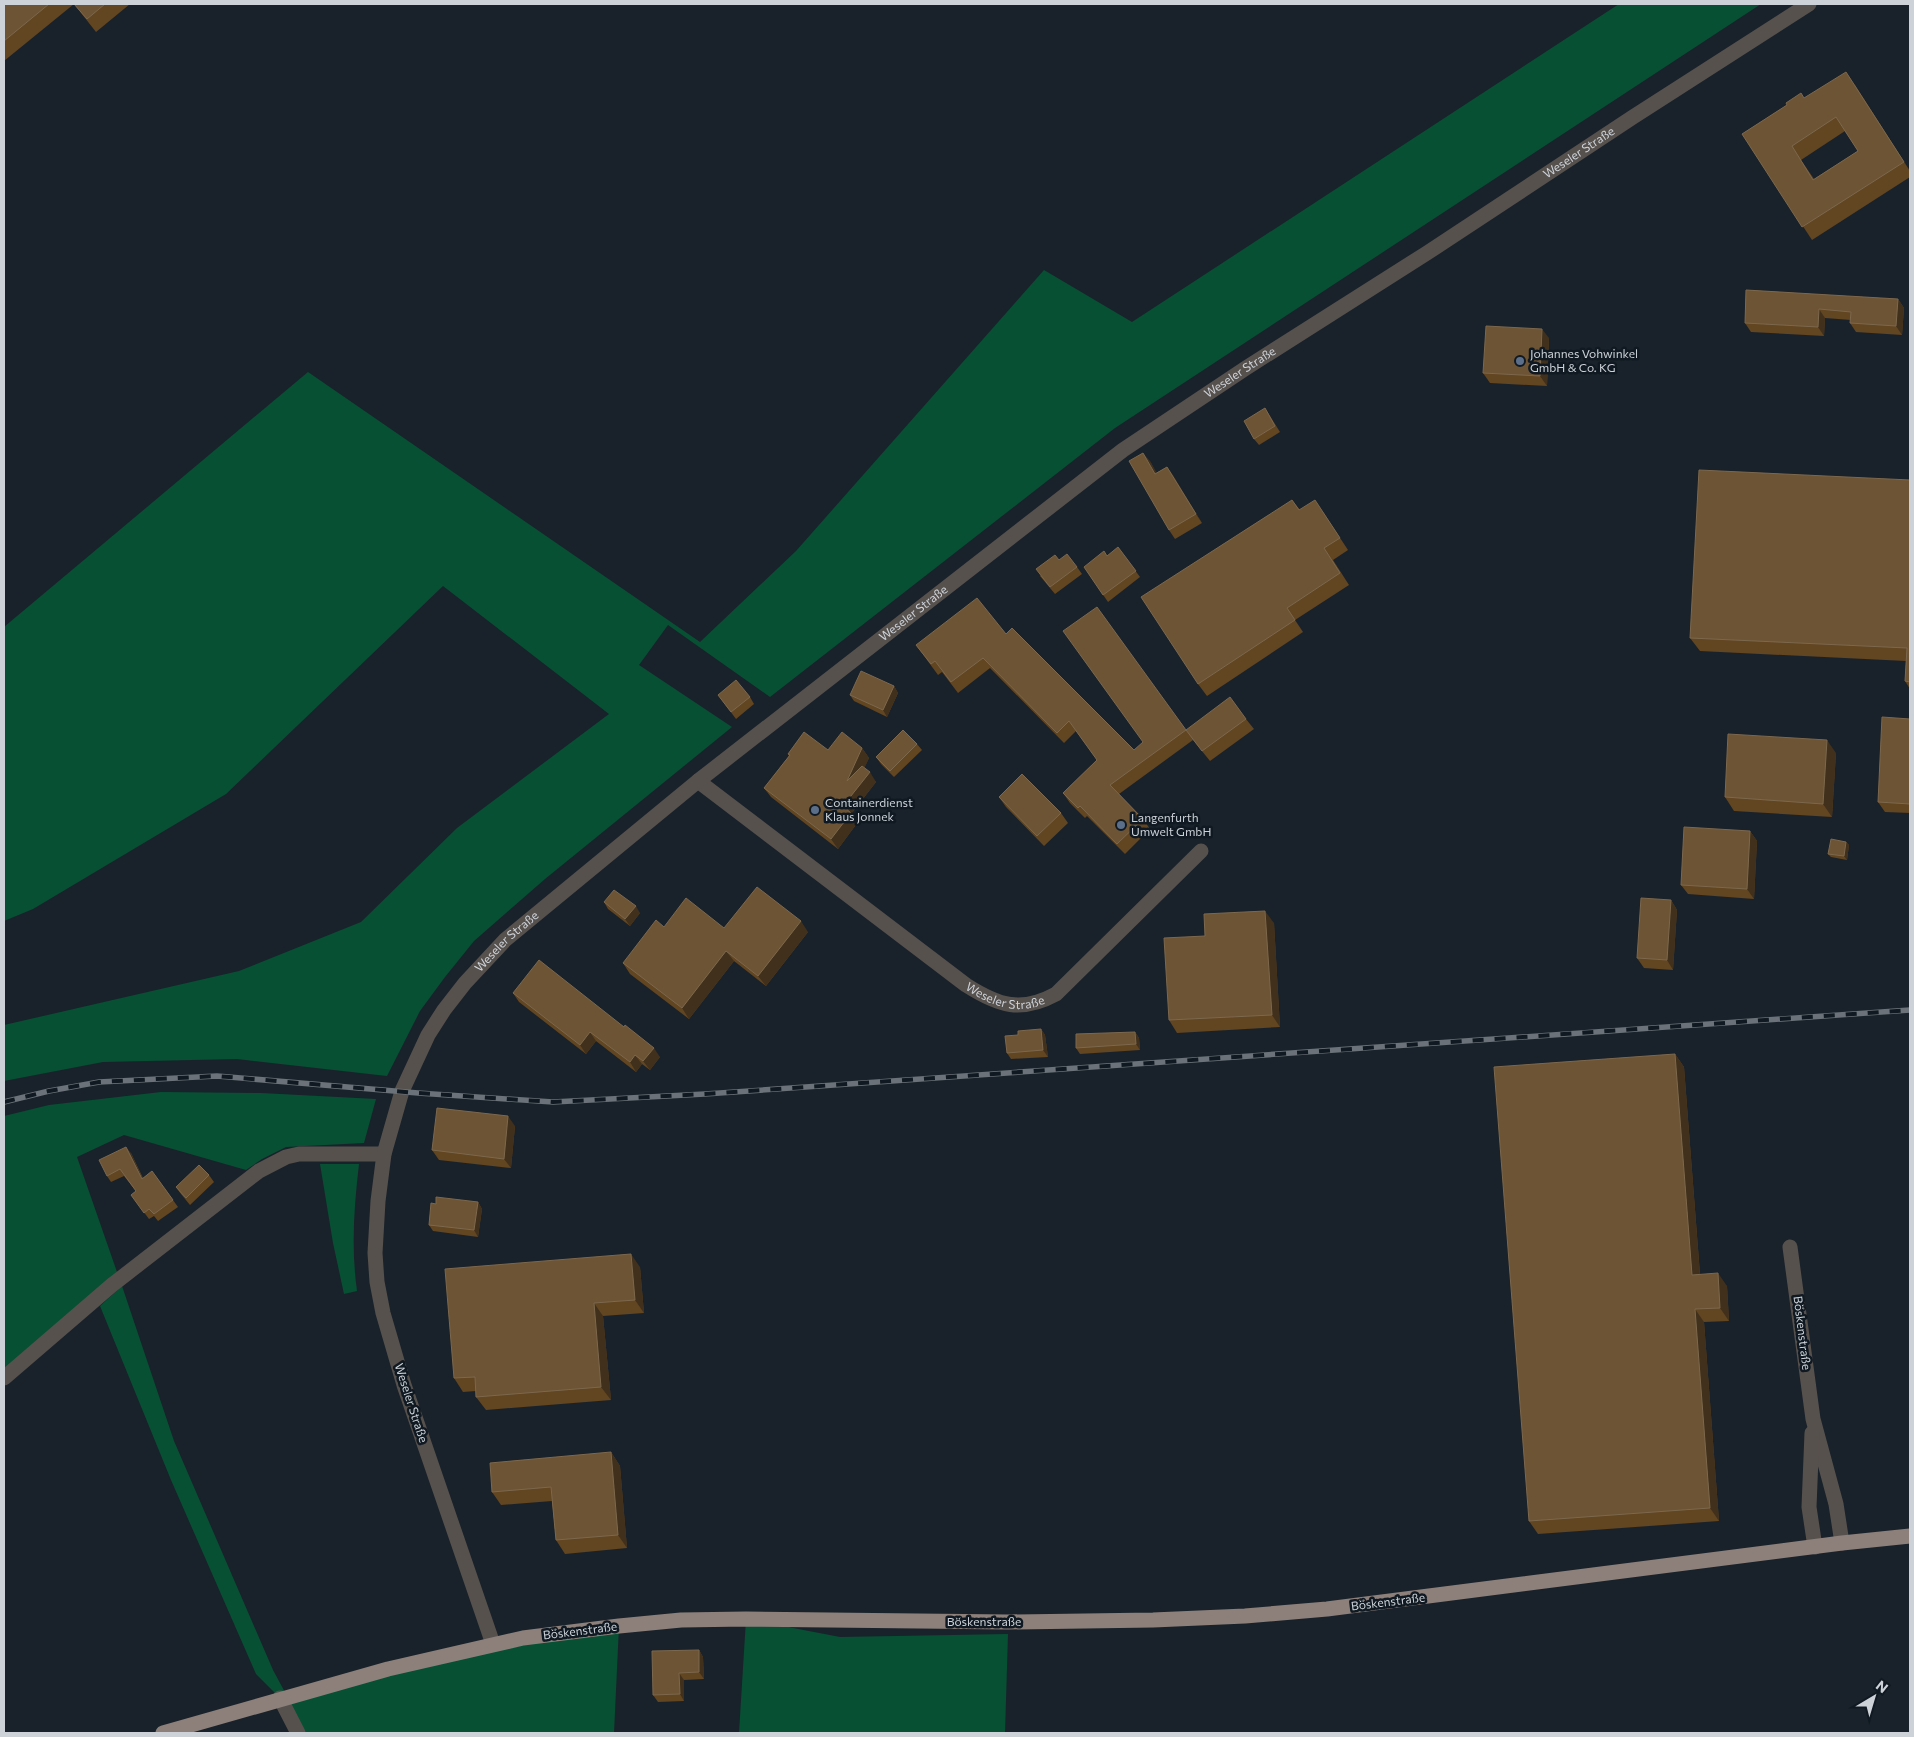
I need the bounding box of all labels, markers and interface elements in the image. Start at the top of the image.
street label: Weseler Straße [1540,123,1617,180]
street label: Weseler Straße [1201,343,1278,400]
place label: Johannes Vohwinkel GmbH & Co. KG [1530,346,1638,374]
marker: Johannes Vohwinkel GmbH & Co. KG [1514,355,1526,367]
street label: Weseler Straße [876,582,950,643]
place label: Containerdienst Klaus Jonnek [825,795,913,824]
marker: Containerdienst Klaus Jonnek [809,804,821,816]
place label: Langenfurth Umwelt GmbH [1131,810,1211,838]
marker: Langenfurth Umwelt GmbH [1115,819,1127,831]
street label: Weseler Straße [471,907,541,974]
street label: Weseler Straße [964,979,1046,1011]
street label: Böskenstraße [1791,1295,1814,1371]
street label: Weseler Straße [393,1361,431,1444]
street label: Böskenstraße [1350,1590,1426,1613]
street label: Böskenstraße [947,1614,1021,1628]
street label: Böskenstraße [542,1619,618,1642]
north arrow [1849,1672,1899,1722]
text: N [1873,1676,1892,1696]

